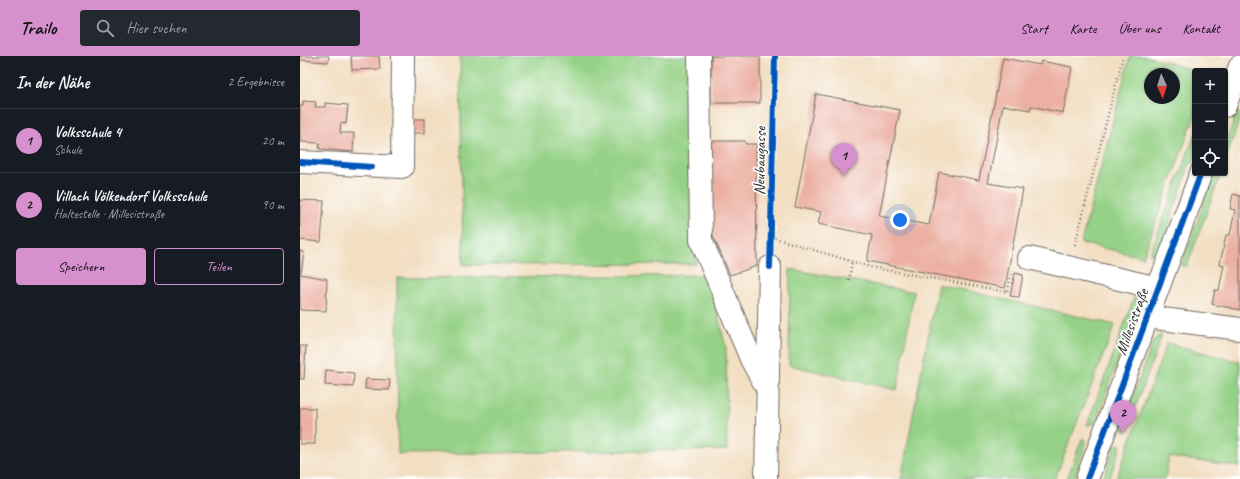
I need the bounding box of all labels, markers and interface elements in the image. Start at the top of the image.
search box [80,10,360,46]
text: Trailo [20,16,56,40]
icon: search [94,17,116,39]
text: Hier suchen [126,19,187,38]
text: Start [1020,20,1048,37]
text: Karte [1070,20,1096,37]
text: Über uns [1118,20,1160,37]
text: Kontakt [1182,20,1220,37]
north arrow [1144,68,1180,104]
map controls [1192,68,1228,176]
button: + [1192,68,1228,104]
text: In der Nähe [16,72,89,93]
text: 2 Ergebnisse [228,74,284,90]
button: − [1192,104,1228,140]
text: Volksschule 4 [54,123,121,142]
street label: Neubaugasse [749,125,771,195]
text: 1 [26,133,32,149]
text: 20 m [262,133,284,149]
button: locate [1192,140,1228,176]
text: Schule [54,142,82,158]
pin: 1 [831,143,857,176]
text: Villach Völkendorf Volksschule [54,187,207,206]
text: 2 [26,197,32,213]
text: 90 m [262,197,284,213]
text: Haltestelle · Millesistraße [54,206,164,222]
your location [890,210,910,230]
button: Speichern [16,248,146,285]
button: Teilen [154,248,284,285]
street label: Millesistraße [1111,285,1154,358]
pin: 2 [1110,400,1136,433]

